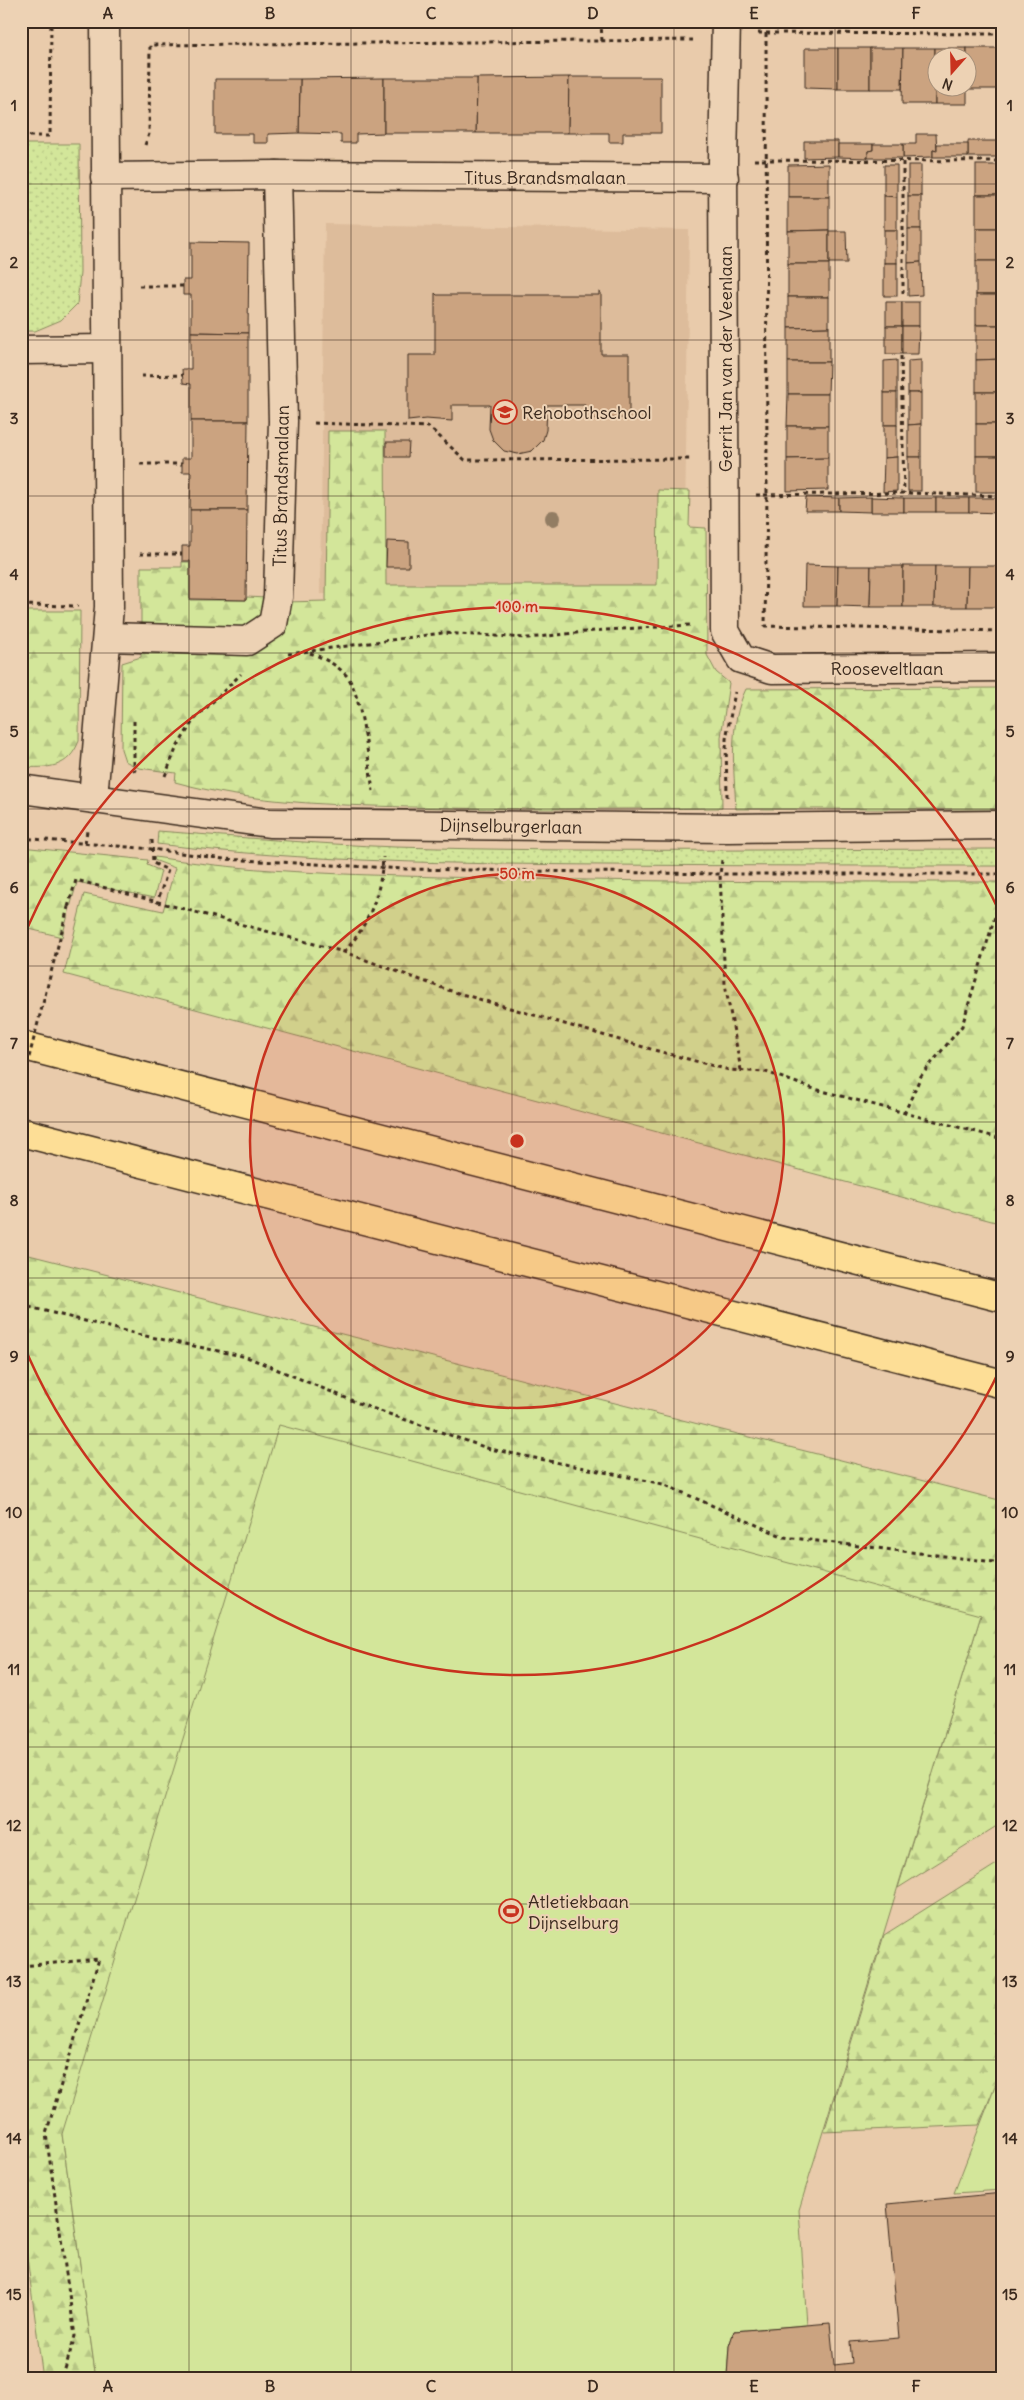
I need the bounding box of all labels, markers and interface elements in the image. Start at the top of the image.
text: A [103,3,113,23]
text: B [265,3,276,23]
text: C [426,3,437,23]
text: D [587,3,599,23]
text: E [749,3,759,23]
text: F [911,3,921,23]
north arrow [926,48,976,98]
text: N [940,74,955,94]
text: 1 [11,95,17,115]
text: 1 [1007,95,1013,115]
street label: Titus Brandsmalaan [464,166,626,189]
street label: Gerrit Jan van der Veenlaan [714,246,737,472]
text: 2 [10,252,19,272]
text: 2 [1006,252,1015,272]
school or university icon: Rehobothschool [492,399,518,425]
place label: Rehobothschool [522,401,652,424]
street label: Titus Brandsmalaan [268,405,294,567]
text: 3 [9,408,19,428]
text: 3 [1005,408,1015,428]
text: 4 [9,564,19,584]
text: 4 [1005,564,1015,584]
text: 100 m [496,597,538,616]
street label: Rooseveltlaan [831,657,943,680]
text: 5 [9,721,19,741]
text: 5 [1005,721,1015,741]
street label: Dijnselburgerlaan [439,813,583,839]
text: 50 m [499,864,535,883]
text: 6 [9,877,19,897]
text: 6 [1005,877,1015,897]
text: 7 [10,1033,18,1053]
text: 7 [1006,1033,1014,1053]
centre of rings [508,1132,526,1150]
text: 8 [9,1190,19,1210]
text: 8 [1005,1190,1015,1210]
text: 9 [9,1346,19,1366]
text: 9 [1005,1346,1015,1366]
text: 10 [6,1502,22,1522]
text: 10 [1002,1502,1018,1522]
text: 11 [8,1659,20,1679]
text: 11 [1004,1659,1016,1679]
text: 12 [6,1815,22,1835]
text: 12 [1002,1815,1018,1835]
place label: Atletiekbaan Dijnselburg [528,1890,629,1934]
sports icon: Atletiekbaan Dijnselburg [498,1898,524,1924]
text: 13 [6,1971,22,1991]
text: 13 [1002,1971,1018,1991]
text: 14 [6,2128,22,2148]
text: 14 [1002,2128,1018,2148]
text: 15 [6,2284,22,2304]
text: 15 [1002,2284,1018,2304]
text: A [103,2376,113,2396]
text: B [265,2376,276,2396]
text: C [426,2376,437,2396]
text: D [587,2376,599,2396]
text: E [749,2376,759,2396]
text: F [911,2376,921,2396]

